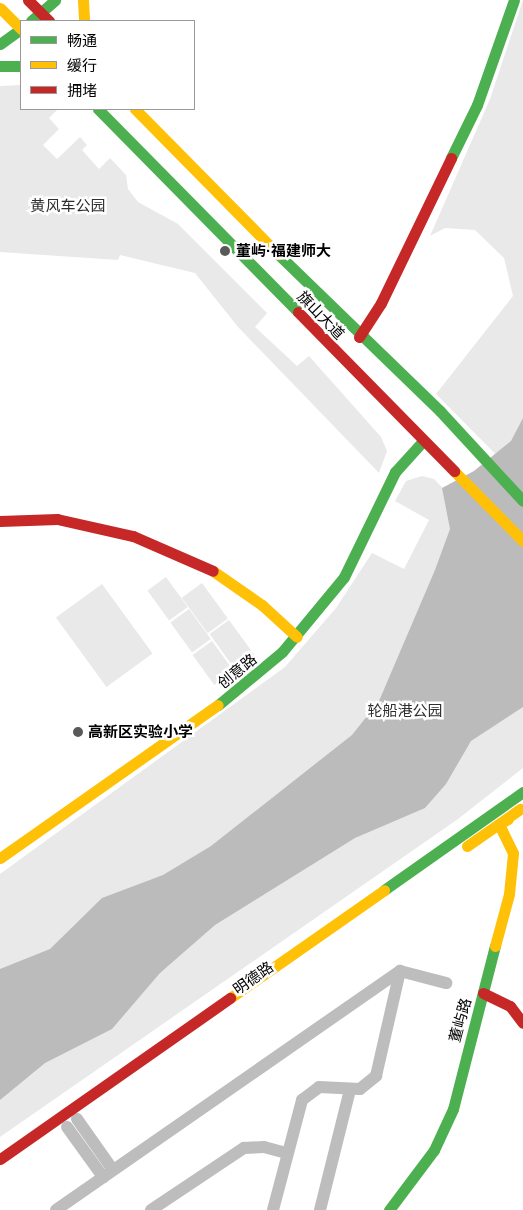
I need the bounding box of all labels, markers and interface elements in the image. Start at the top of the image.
legend [20,20,195,110]
text: 畅通 [67,32,97,49]
text: 缓行 [67,57,97,74]
text: 拥堵 [67,82,97,99]
park label: 黄风车公园 [31,197,105,215]
place label: 董屿·福建师大 [236,242,331,260]
marker: 董屿·福建师大 [218,244,232,258]
street label: 旗山大道 [294,287,348,343]
street label: 创意路 [214,650,260,692]
park label: 轮船港公园 [368,702,442,720]
place label: 高新区实验小学 [88,723,193,741]
marker: 高新区实验小学 [72,726,84,738]
street label: 明德路 [229,958,277,998]
street label: 董屿路 [445,996,475,1044]

